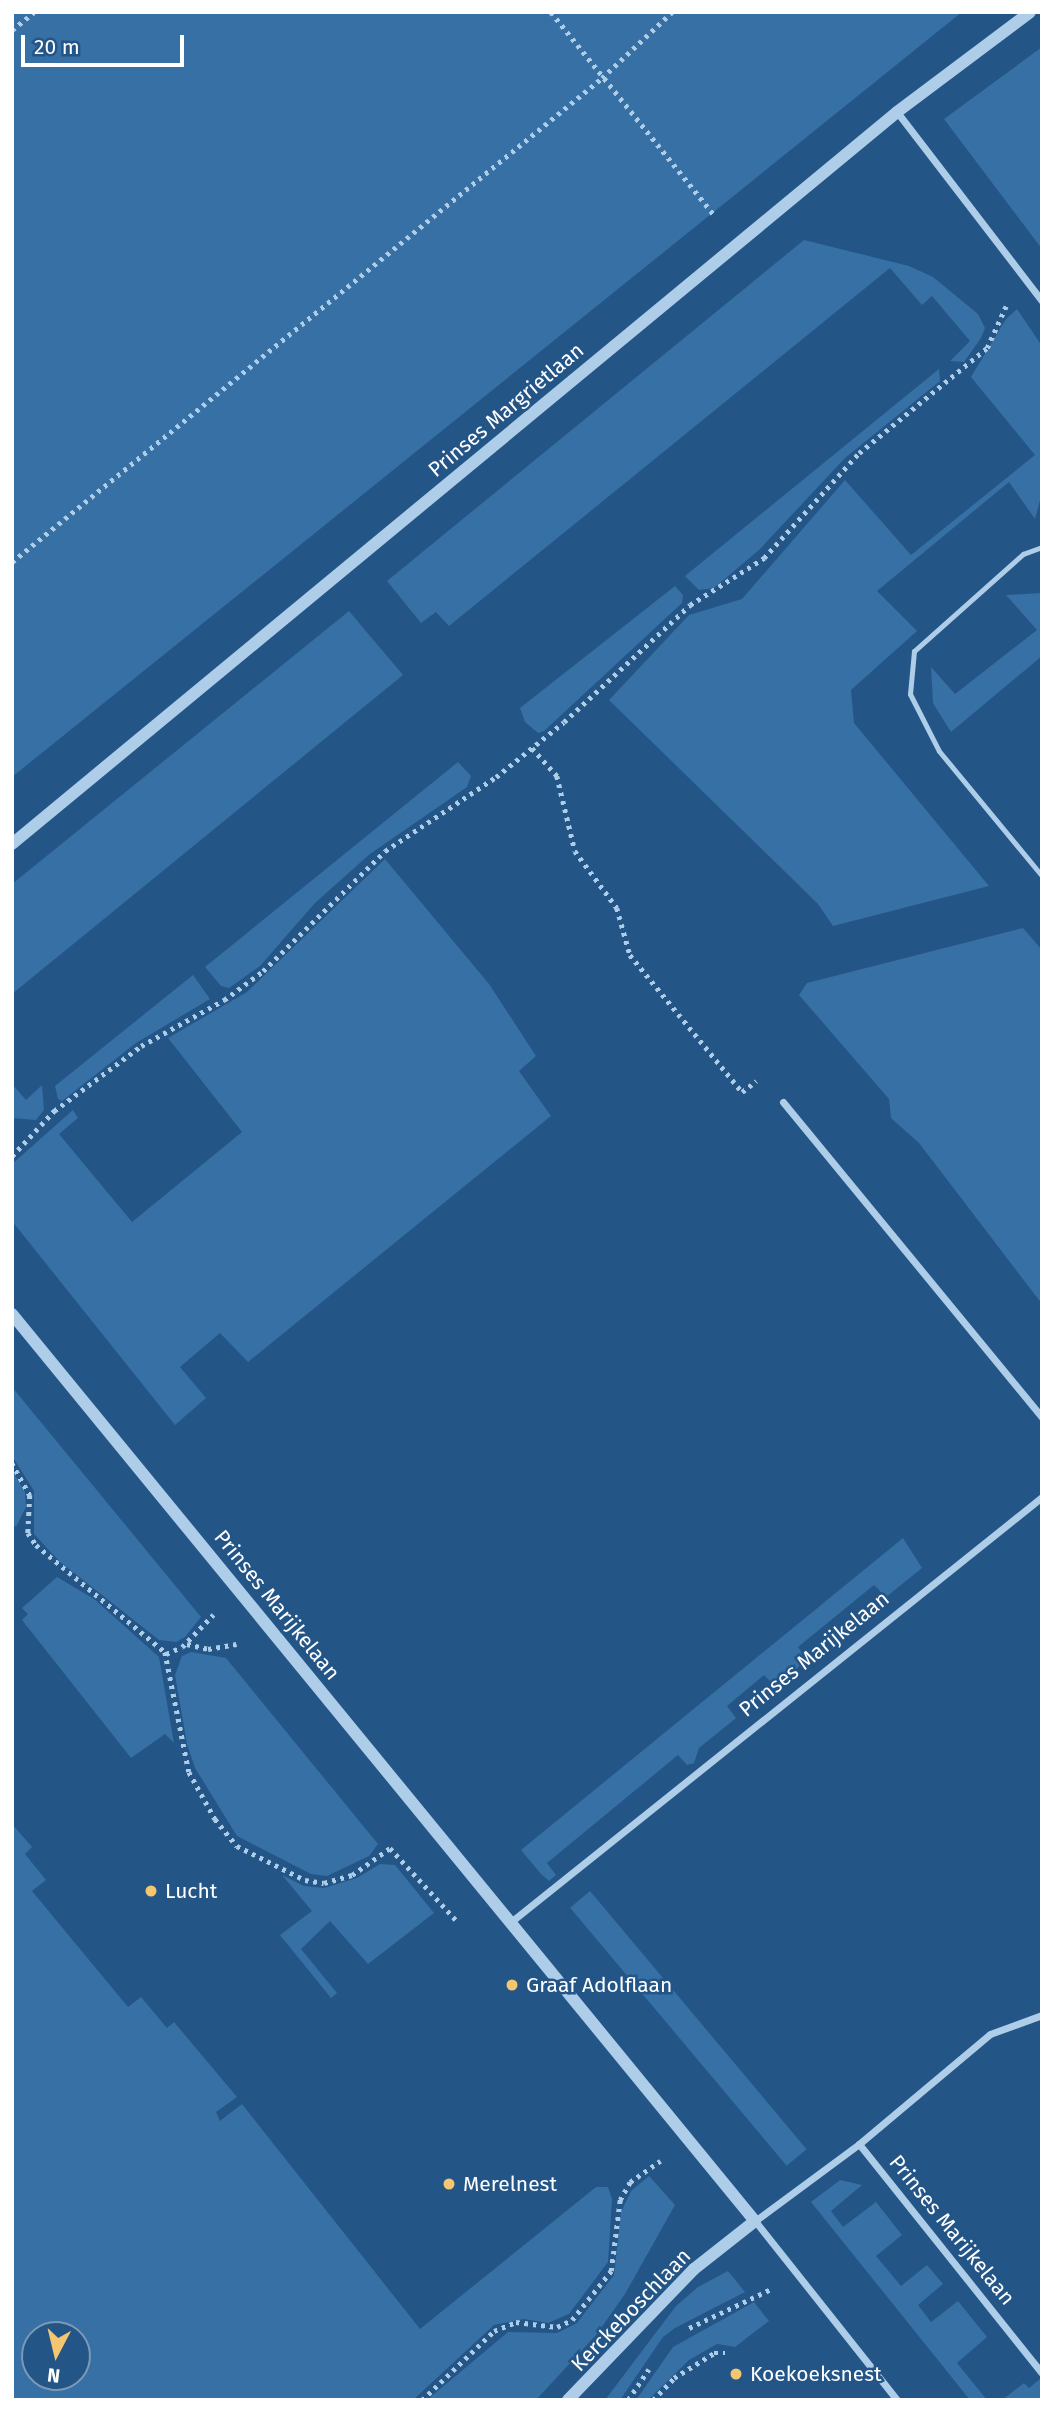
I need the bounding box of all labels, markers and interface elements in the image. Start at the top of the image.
scale bar [24,21,187,65]
text: 20 m [34,34,80,60]
street label: Prinses Margrietlaan [423,338,589,482]
street label: Prinses Marijkelaan [209,1525,345,1685]
street label: Prinses Marijkelaan [734,1586,894,1722]
place label: Lucht [165,1878,217,1904]
marker: Lucht [143,1883,159,1899]
place label: Graaf Adolflaan [526,1972,672,1998]
marker: Graaf Adolflaan [504,1977,520,1993]
street label: Prinses Marijkelaan [884,2150,1020,2310]
place label: Merelnest [463,2171,557,2197]
marker: Merelnest [441,2176,457,2192]
street label: Kerckeboschlaan [566,2243,696,2377]
north arrow [21,2321,91,2391]
place label: Koekoeksnest [750,2361,882,2387]
text: N [46,2363,61,2388]
marker: Koekoeksnest [728,2366,744,2382]

